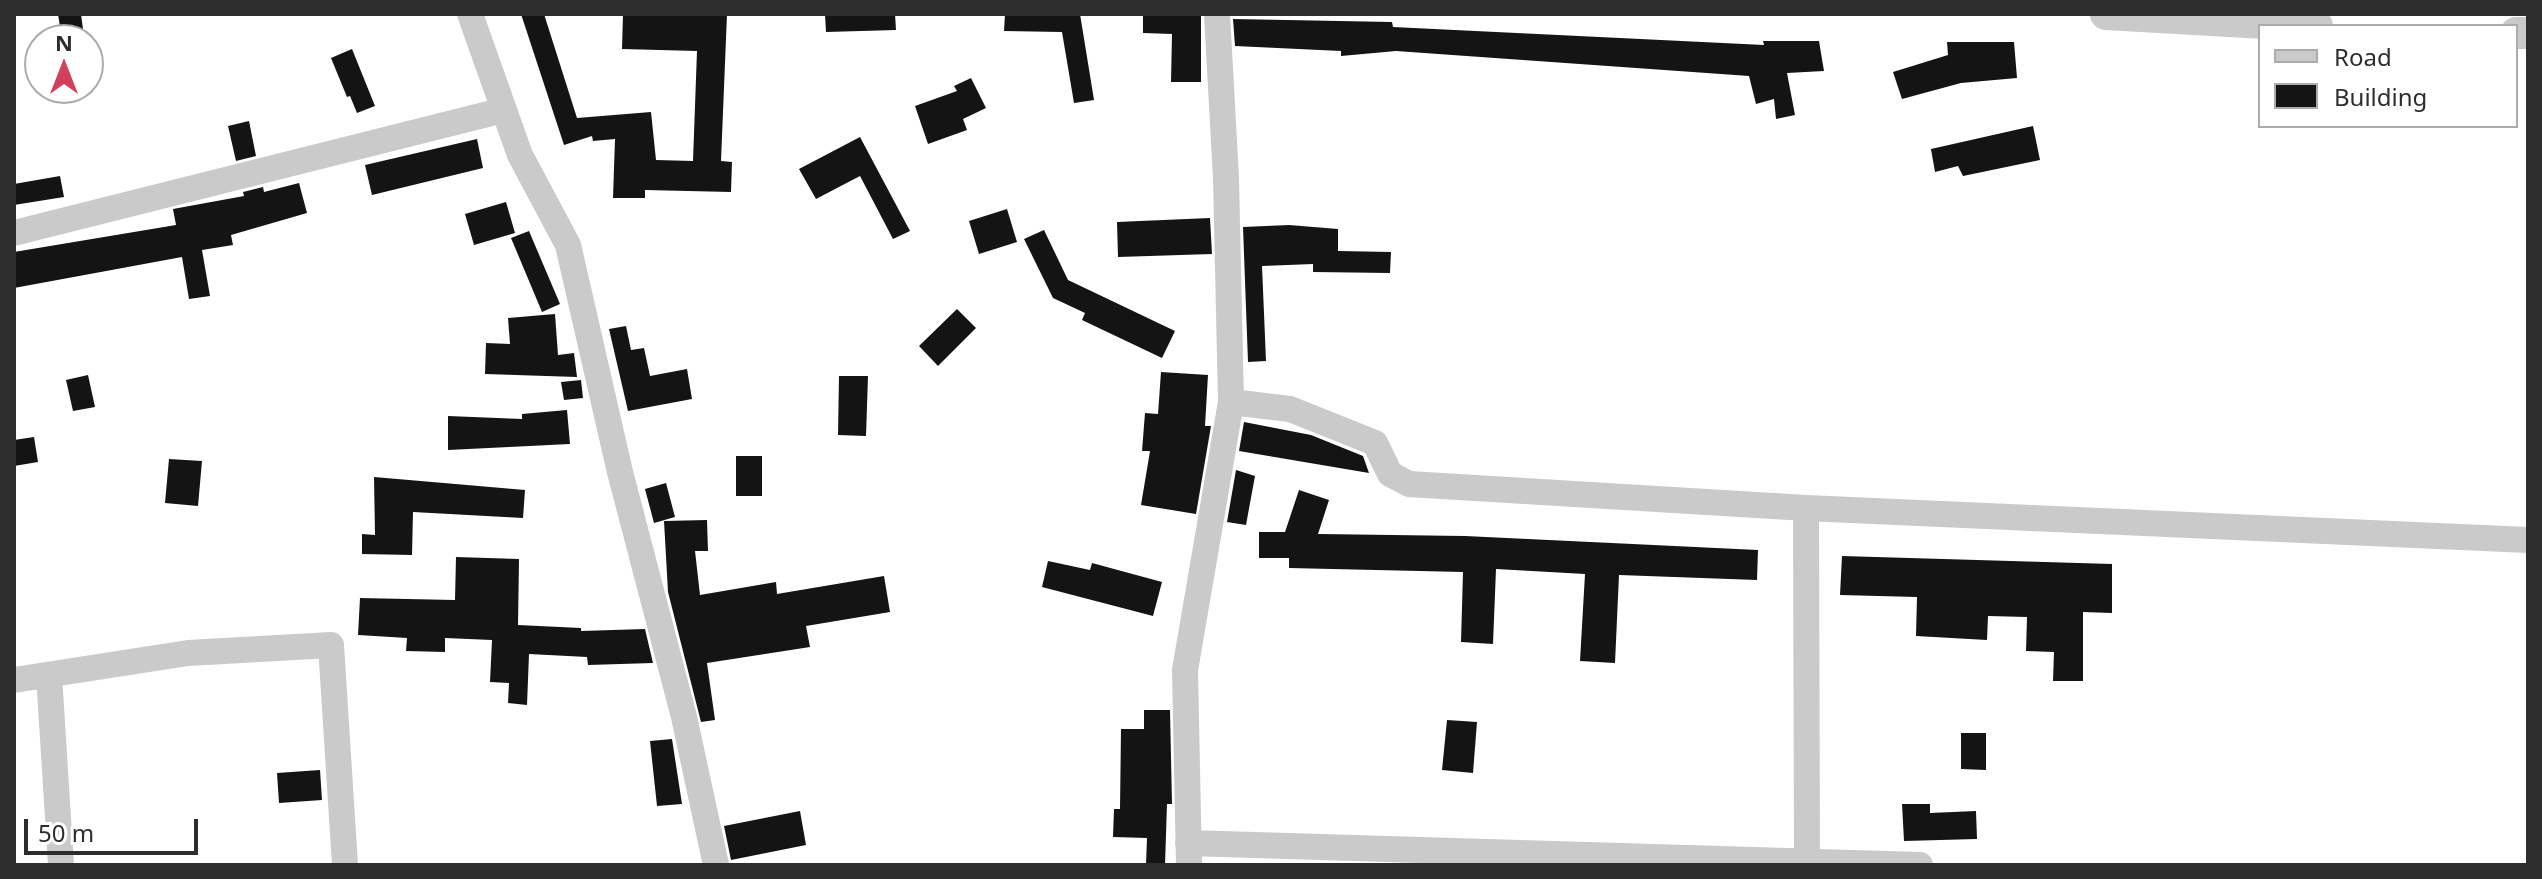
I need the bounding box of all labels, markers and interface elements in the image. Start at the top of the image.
north arrow [24,24,104,104]
legend [2258,24,2518,128]
text: N [55,27,73,57]
text: Road [2334,40,2392,73]
text: Building [2334,80,2427,113]
scale bar [28,803,202,853]
text: 50 m [38,816,94,849]

